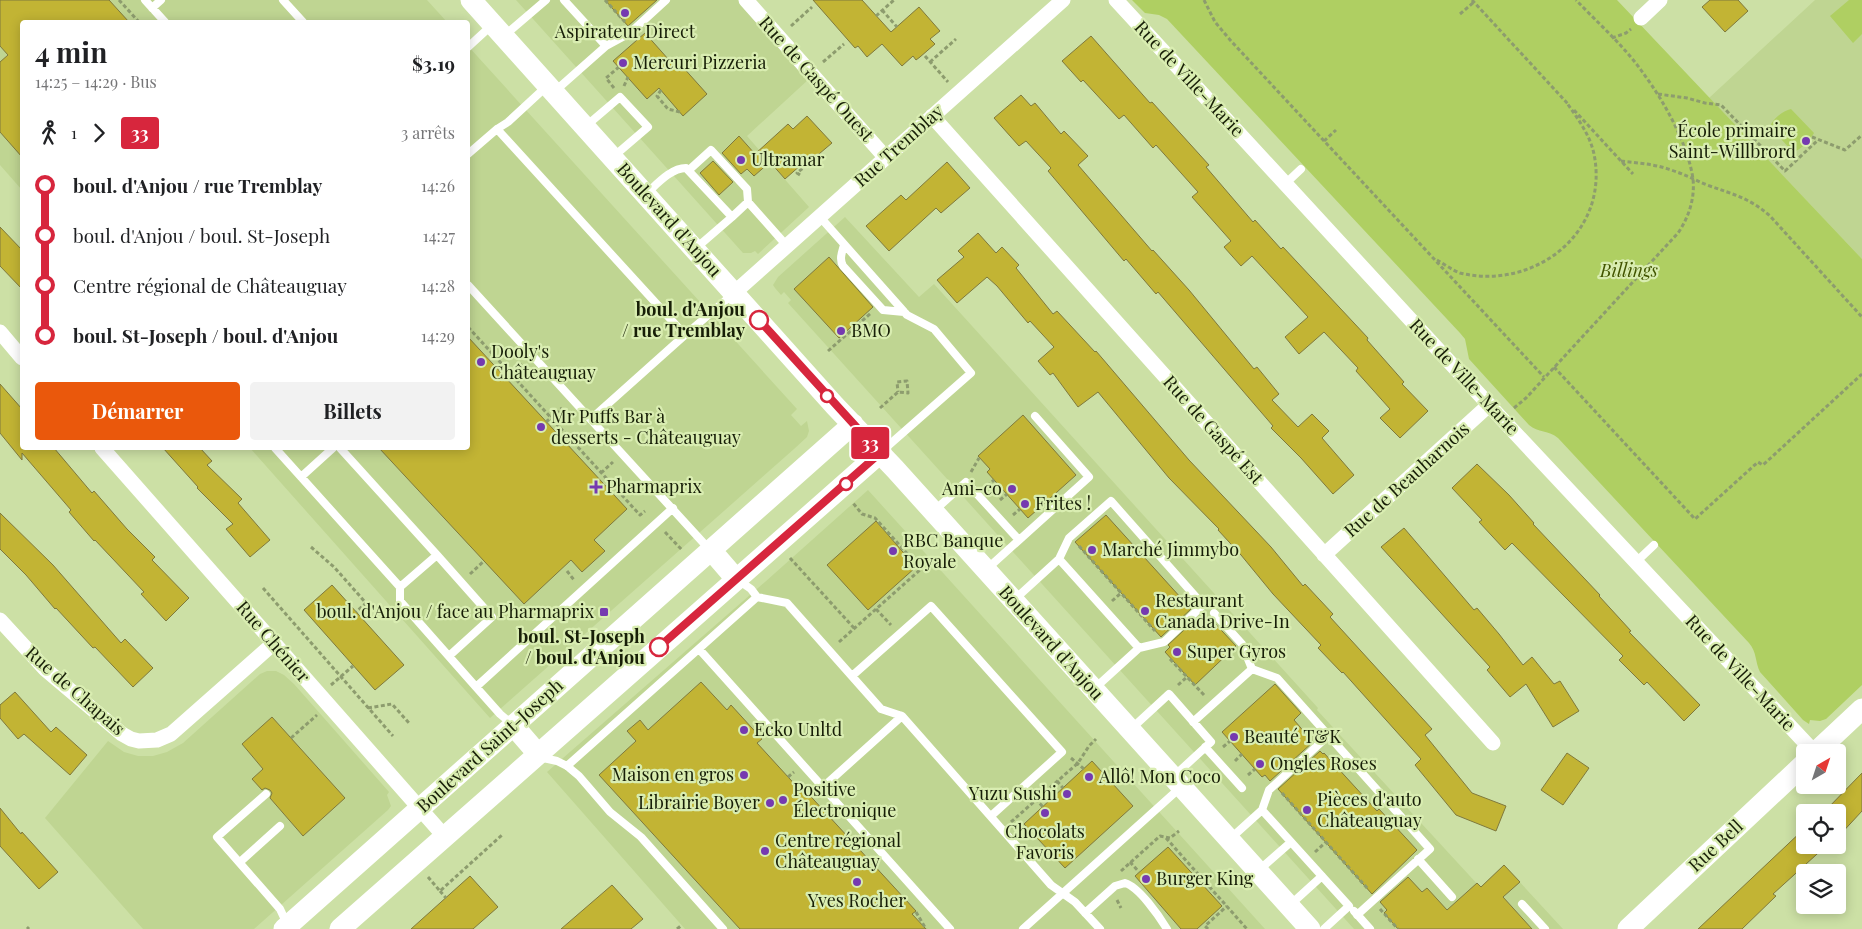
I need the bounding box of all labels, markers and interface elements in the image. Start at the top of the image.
marker: Aspirateur Direct [619,7,631,19]
street label: Rue de Gaspé Ouest [754,11,880,147]
street label: Rue de Ville-Marie [1130,15,1250,142]
place label: Aspirateur Direct [554,19,696,43]
text: 4 min [35,33,107,70]
text: $3.19 [412,50,455,76]
place label: Mercuri Pizzeria [633,50,766,74]
marker: Mercuri Pizzeria [617,57,629,69]
text: 14:25 – 14:29 · Bus [35,71,157,92]
street label: Rue Tremblay [849,99,948,192]
place label: École primaire Saint-Willbrord [1669,118,1797,163]
icon: walk [35,119,63,147]
icon: forward [85,119,113,147]
text: 33 [131,121,149,145]
text: 1 [71,122,77,143]
text: 3 arrêts [401,122,455,143]
marker: École primaire Saint-Willbrord [1800,135,1812,147]
place label: Ultramar [751,147,824,171]
marker: Ultramar [735,154,747,166]
street label: Boulevard d'Anjou [612,157,728,282]
text: boul. d'Anjou / rue Tremblay [73,172,322,198]
text: 14:26 [421,175,455,196]
text: boul. d'Anjou / boul. St-Joseph [73,222,330,248]
text: 14:27 [423,225,455,246]
park label: Billings [1599,258,1658,282]
text: Centre régional de Châteauguay [73,272,347,298]
text: 14:28 [421,275,455,296]
place label: boul. d'Anjou / rue Tremblay [622,297,746,342]
marker: boul. d'Anjou / rue Tremblay [749,310,769,330]
street label: Rue de Ville-Marie [1405,313,1525,440]
place label: BMO [851,318,891,342]
text: boul. St-Joseph / boul. d'Anjou [73,322,338,348]
text: 14:29 [421,325,455,346]
marker: BMO [835,325,847,337]
place label: Dooly's Châteauguay [491,339,596,384]
marker: Dooly's Châteauguay [475,356,487,368]
street label: Rue de Gaspé Est [1158,370,1270,489]
button: Démarrer [35,382,240,440]
button: Billets [250,382,455,440]
unlabelled marker [820,389,834,403]
place label: Mr Puffs Bar à desserts - Châteauguay [551,404,741,449]
street label: Rue de Beauharnois [1338,416,1474,542]
marker: Mr Puffs Bar à desserts - Châteauguay [535,421,547,433]
line badge: 33 [848,427,892,459]
text: 33 [861,431,879,455]
place label: Pharmaprix [606,474,703,498]
place label: Ami-co [941,476,1002,500]
unlabelled marker [839,477,853,491]
marker: Pharmaprix [590,481,602,493]
marker: Ami-co [1006,483,1018,495]
place label: Frites ! [1035,491,1091,515]
marker: Frites ! [1019,498,1031,510]
place label: RBC Banque Royale [903,528,1003,573]
place label: Marché Jimmybo [1102,537,1239,561]
marker: Marché Jimmybo [1086,544,1098,556]
marker: RBC Banque Royale [887,545,899,557]
street label: Boulevard d'Anjou [994,580,1110,705]
place label: Restaurant Canada Drive-In [1155,588,1290,633]
street label: Rue Chénier [232,595,316,687]
place label: boul. d'Anjou / face au Pharmaprix [316,599,595,623]
marker: Restaurant Canada Drive-In [1139,605,1151,617]
marker: boul. d'Anjou / face au Pharmaprix [598,606,610,618]
street label: Rue de Ville-Marie [1681,609,1801,736]
place label: boul. St-Joseph / boul. d'Anjou [518,624,645,669]
marker: boul. St-Joseph / boul. d'Anjou [649,637,669,657]
place label: Super Gyros [1187,639,1286,663]
street label: Rue de Chapais [21,640,130,740]
marker: Super Gyros [1171,646,1183,658]
street label: Boulevard Saint-Joseph [411,673,568,818]
place label: Ecko Unltd [754,717,843,741]
marker: Ecko Unltd [738,724,750,736]
place label: Beauté T&K [1244,724,1341,748]
marker: Beauté T&K [1228,731,1240,743]
north arrow [1796,744,1846,794]
map controls [1796,744,1846,914]
place label: Ongles Roses [1270,751,1377,775]
marker: Ongles Roses [1254,758,1266,770]
place label: Maison en gros [612,762,734,786]
place label: Allô! Mon Coco [1098,764,1221,788]
marker: Maison en gros [738,769,750,781]
marker: Allô! Mon Coco [1083,771,1095,783]
place label: Positive Électronique [793,777,896,822]
place label: Yuzu Sushi [968,781,1057,805]
place label: Pièces d'auto Châteauguay [1317,787,1422,832]
marker: Yuzu Sushi [1061,788,1073,800]
place label: Librairie Boyer [638,790,760,814]
marker: Positive Électronique [777,794,789,806]
marker: Librairie Boyer [764,797,776,809]
marker: Pièces d'auto Châteauguay [1301,804,1313,816]
button: locate [1796,804,1846,854]
marker: Chocolats Favoris [1039,807,1051,819]
street label: Rue Bell [1683,814,1748,877]
place label: Chocolats Favoris [1005,819,1085,864]
place label: Centre régional Châteauguay [775,828,901,873]
marker: Centre régional Châteauguay [759,845,771,857]
button: layers [1796,864,1846,914]
place label: Burger King [1156,866,1254,890]
marker: Burger King [1140,873,1152,885]
marker: Yves Rocher [851,876,863,888]
place label: Yves Rocher [807,888,906,912]

